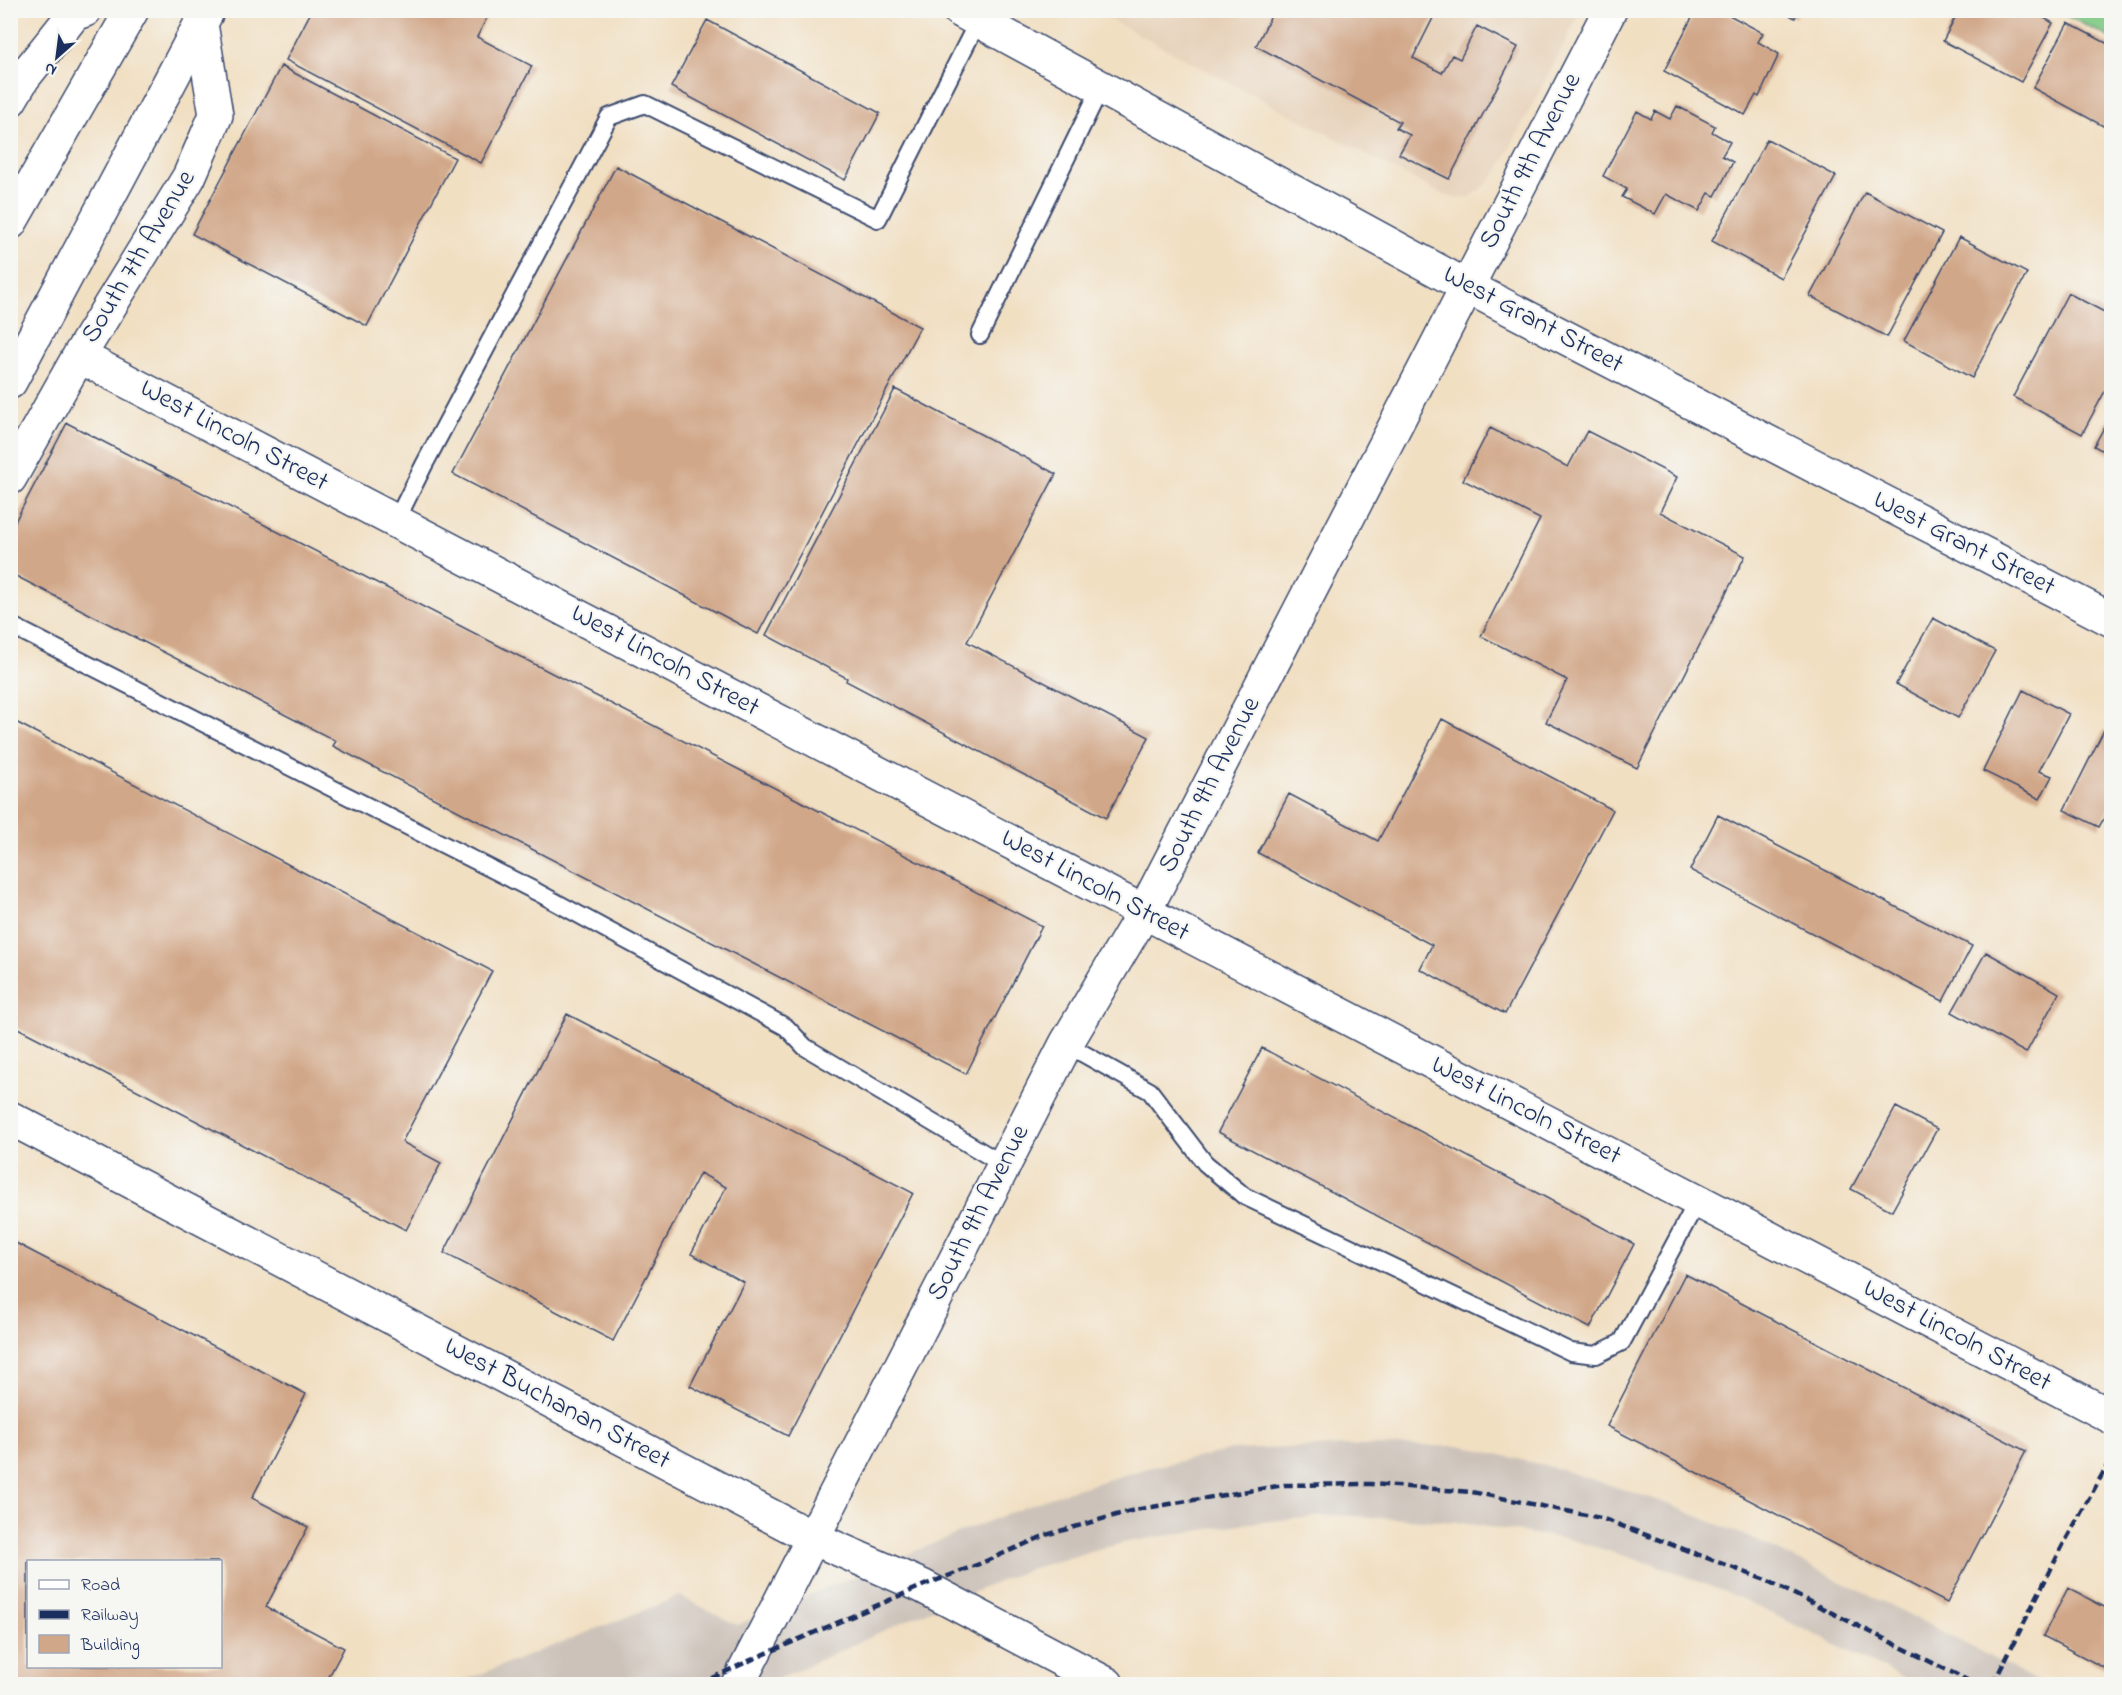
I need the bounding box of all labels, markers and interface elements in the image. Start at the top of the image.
north arrow [27,27,87,87]
text: N [40,55,61,82]
street label: South 9th Avenue [1470,65,1593,256]
street label: South 7th Avenue [72,162,207,351]
street label: West Grant Street [1436,256,1630,384]
street label: West Lincoln Street [133,370,335,502]
street label: West Grant Street [1866,481,2062,607]
street label: West Lincoln Street [564,595,766,727]
street label: South 9th Avenue [1149,689,1272,880]
street label: West Lincoln Street [994,820,1196,952]
street label: West Lincoln Street [1424,1046,1628,1176]
street label: South 9th Avenue [918,1117,1041,1308]
street label: West Lincoln Street [1856,1270,2058,1402]
street label: West Buchanan Street [437,1328,677,1480]
legend [27,1560,222,1668]
text: Road [81,1573,120,1599]
text: Railway [81,1603,138,1629]
text: Building [80,1633,140,1660]

